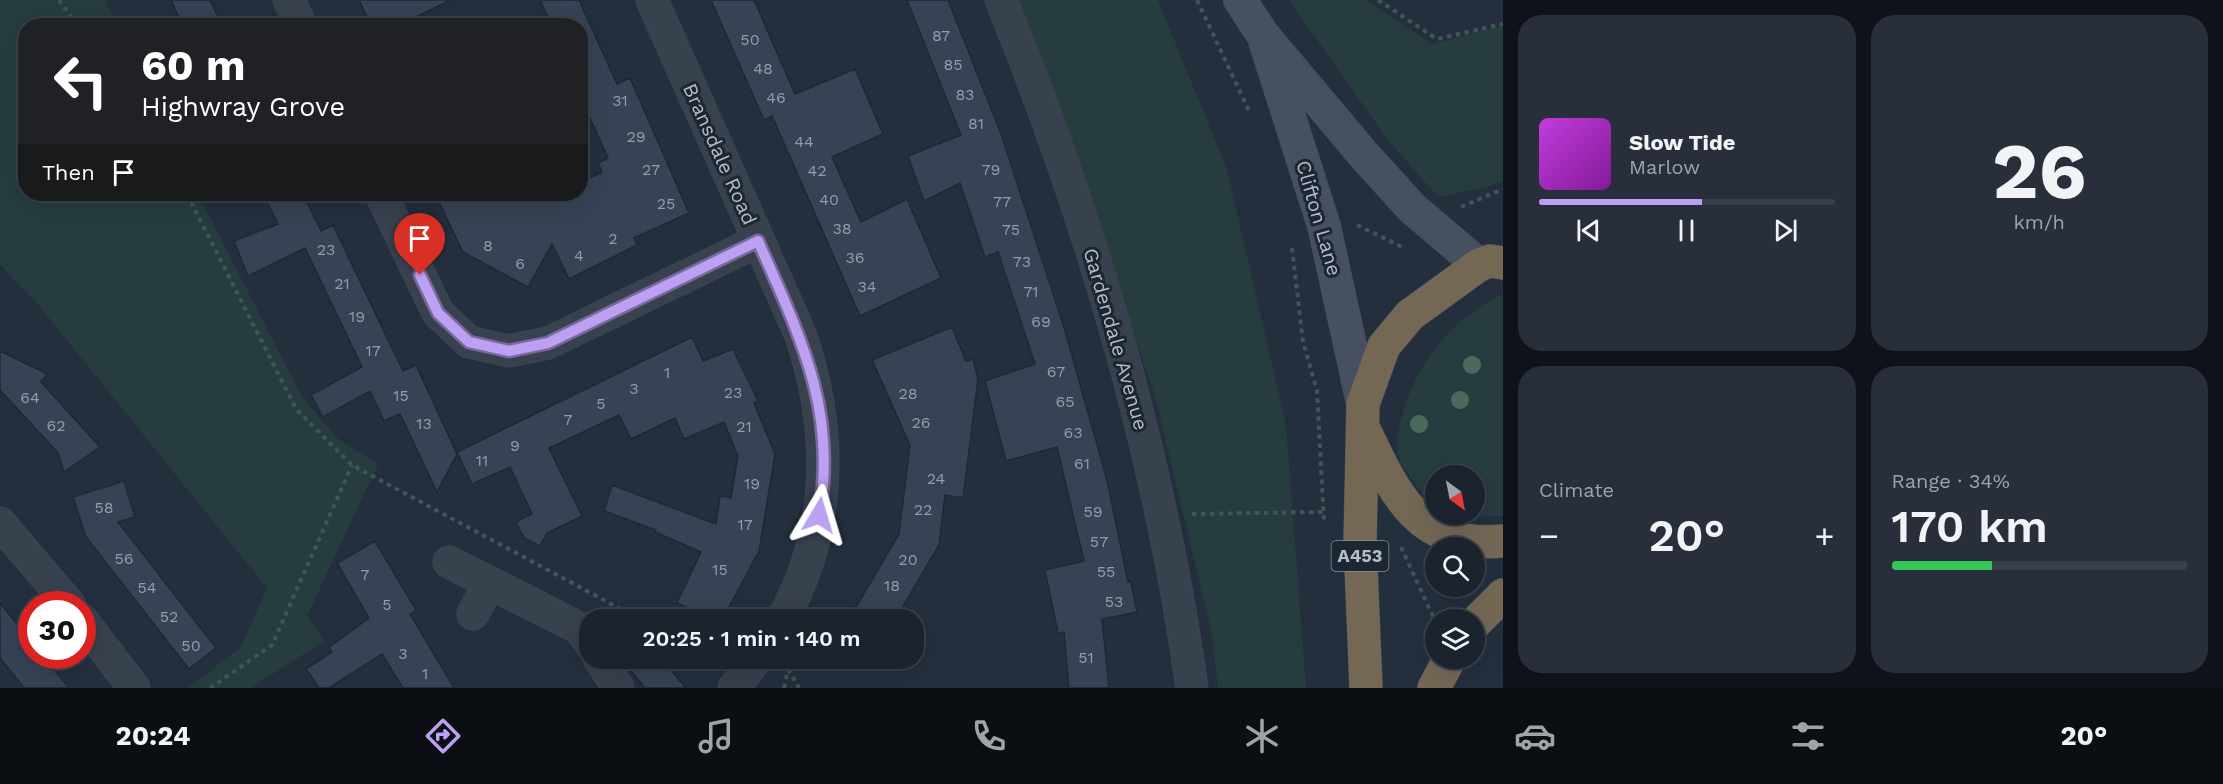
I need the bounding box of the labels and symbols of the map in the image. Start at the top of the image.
house number: 87 [932,26,950,45]
house number: 50 [740,30,760,49]
house number: 85 [943,55,963,74]
house number: 48 [753,59,773,78]
street label: Bransdale Road [678,80,762,228]
house number: 83 [956,85,974,104]
house number: 46 [766,88,786,107]
house number: 31 [612,91,628,110]
house number: 81 [968,114,984,133]
house number: 29 [626,127,646,146]
house number: 44 [794,132,814,151]
street label: Clifton Lane [1291,158,1347,278]
house number: 27 [642,160,660,179]
house number: 79 [982,160,1000,179]
house number: 42 [807,161,827,180]
house number: 40 [819,190,839,209]
house number: 77 [993,192,1011,211]
house number: 25 [657,194,675,213]
pin [394,213,445,275]
house number: 38 [832,219,852,238]
house number: 75 [1002,220,1020,239]
house number: 2 [608,229,618,248]
house number: 8 [483,236,493,255]
house number: 23 [317,240,335,259]
street label: Gardendale Avenue [1079,245,1153,433]
house number: 4 [574,246,584,265]
house number: 36 [845,248,865,267]
house number: 73 [1013,252,1031,271]
house number: 6 [515,254,525,273]
house number: 21 [334,274,350,293]
house number: 34 [857,277,877,296]
house number: 71 [1023,282,1039,301]
house number: 19 [349,307,365,326]
house number: 69 [1031,312,1051,331]
house number: 17 [365,341,381,360]
house number: 67 [1047,362,1065,381]
house number: 1 [664,363,670,382]
house number: 3 [629,379,639,398]
house number: 23 [724,383,742,402]
house number: 28 [898,384,918,403]
house number: 15 [393,386,409,405]
house number: 64 [20,388,40,407]
house number: 65 [1055,392,1075,411]
house number: 5 [596,394,606,413]
house number: 7 [564,410,573,429]
house number: 26 [911,413,931,432]
house number: 13 [416,414,432,433]
house number: 62 [46,416,66,435]
house number: 21 [736,417,752,436]
house number: 63 [1063,423,1083,442]
house number: 9 [510,436,520,455]
house number: 11 [476,451,488,470]
house number: 61 [1074,454,1090,473]
north arrow [1425,465,1485,525]
house number: 24 [927,469,946,488]
house number: 19 [744,474,760,493]
position arrow [787,483,851,547]
house number: 58 [94,498,114,517]
house number: 22 [914,500,932,519]
house number: 59 [1083,502,1103,521]
house number: 17 [737,515,753,534]
house number: 57 [1090,532,1108,551]
road number: A453 [1332,541,1388,571]
house number: 56 [114,549,134,568]
house number: 20 [898,550,918,569]
house number: 15 [712,560,728,579]
house number: 55 [1097,562,1115,581]
house number: 7 [361,565,370,584]
house number: 18 [884,576,900,595]
house number: 54 [137,578,157,597]
speed limit sign: 30 [18,591,96,669]
house number: 53 [1105,592,1123,611]
house number: 5 [382,595,392,614]
house number: 52 [160,607,178,626]
house number: 50 [181,636,201,655]
house number: 3 [398,644,408,663]
house number: 51 [1078,648,1094,667]
house number: 1 [422,664,428,683]

